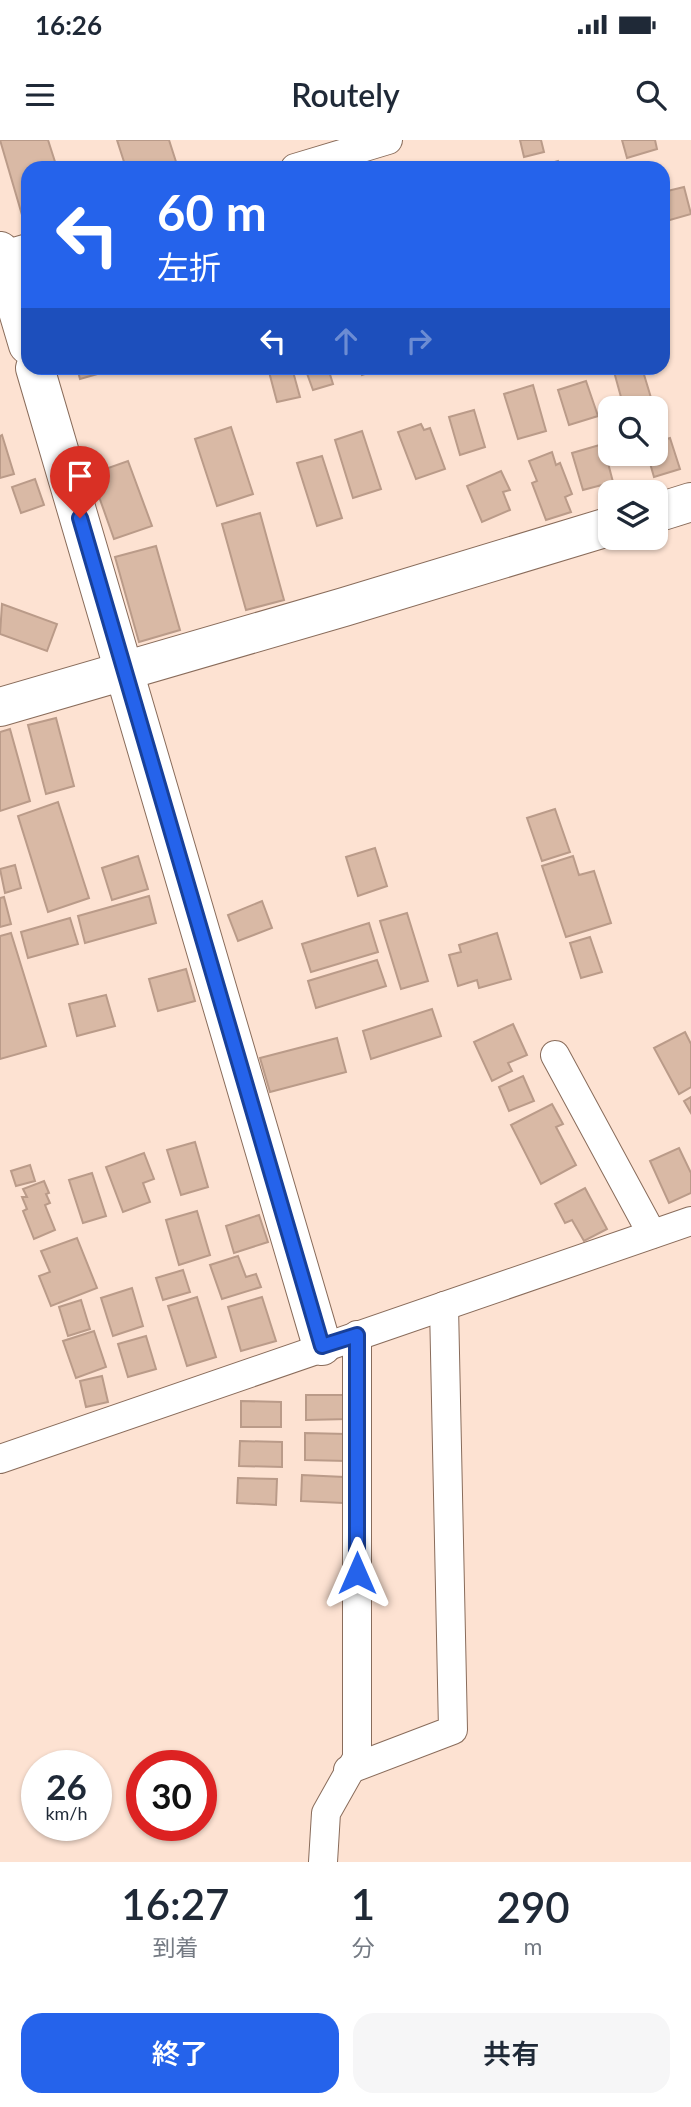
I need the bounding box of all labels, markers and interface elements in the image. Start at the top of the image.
text: 16:26 [35,9,102,41]
text: Routely [291,75,400,114]
icon: menu [21,76,59,114]
icon: search [632,76,670,114]
text: 60 m [157,183,267,241]
icon: left [42,189,133,280]
text: 左折 [157,247,221,286]
icon: left [254,322,292,360]
icon: ahead [327,322,365,360]
icon: right [400,322,438,360]
map controls [598,396,668,550]
button: search [598,396,668,466]
pin [50,446,110,518]
icon: arrive [61,457,99,495]
button: layers [598,480,668,550]
position arrow [320,1536,394,1610]
speed limit sign: 30 [126,1750,217,1841]
text: 26 [46,1765,87,1807]
text: km/h [45,1802,88,1824]
text: 16:27 [121,1879,229,1929]
text: 1 [351,1879,375,1929]
text: 290 [497,1882,570,1932]
text: m [524,1932,543,1960]
text: 到着 [152,1933,198,1961]
text: 分 [351,1933,374,1961]
button: 終了 [21,2013,339,2093]
button: 共有 [353,2013,670,2093]

